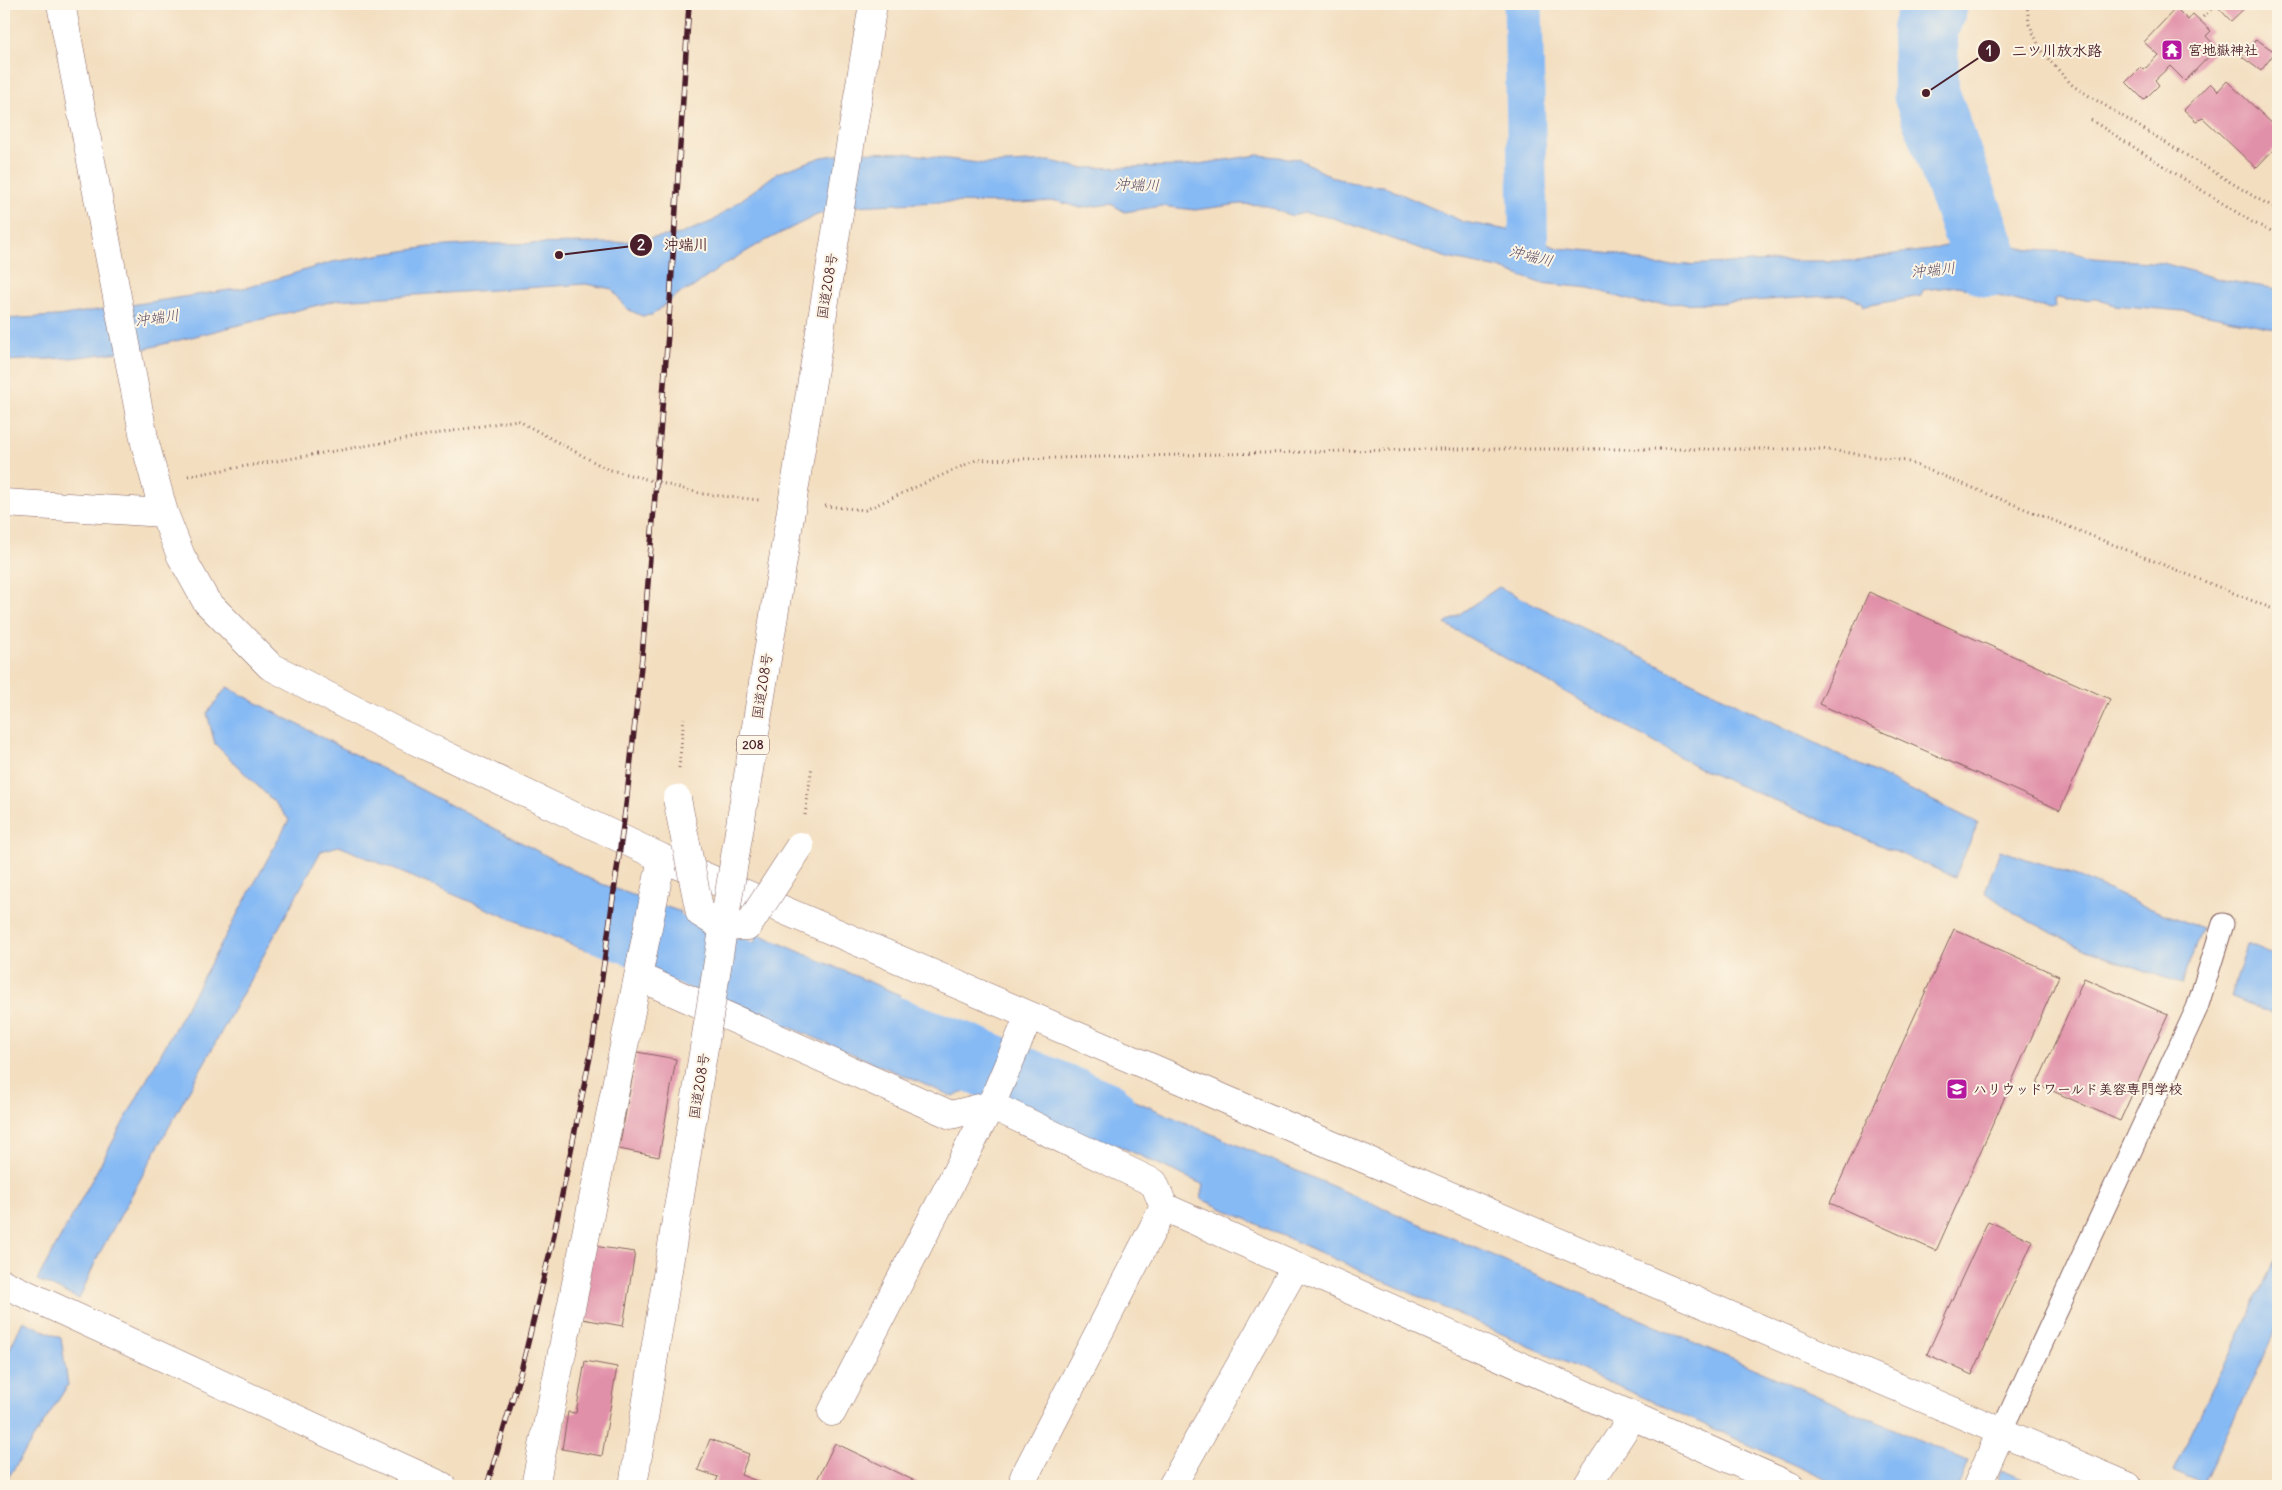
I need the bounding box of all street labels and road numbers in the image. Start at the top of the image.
street label: 国道208号 [813,252,841,320]
street label: 国道208号 [748,652,776,720]
road number: 208 [737,736,769,754]
street label: 国道208号 [685,1052,713,1120]

